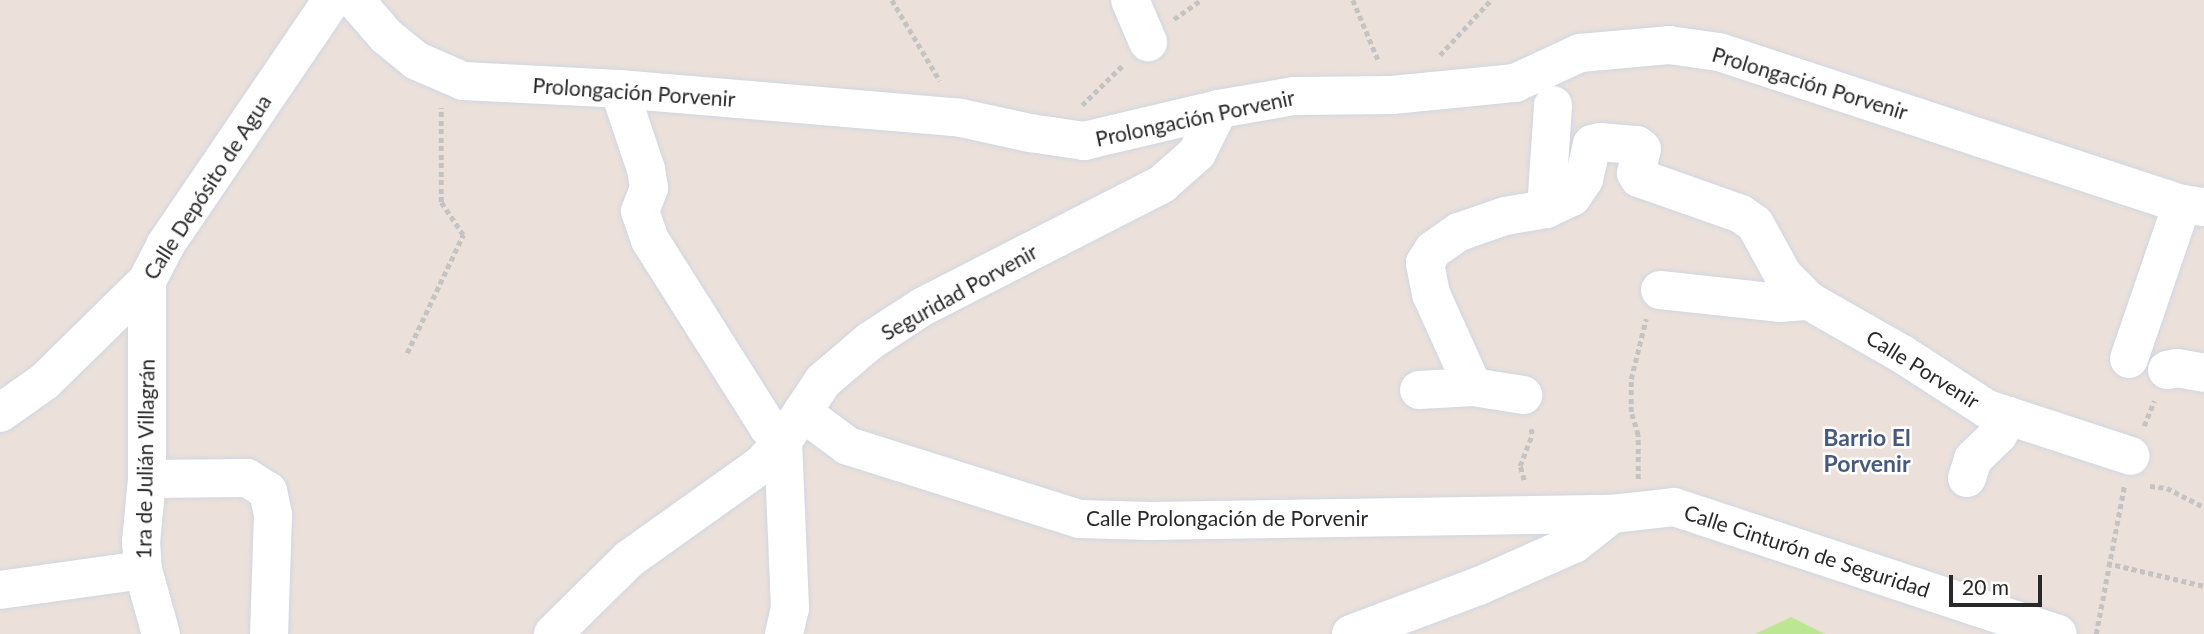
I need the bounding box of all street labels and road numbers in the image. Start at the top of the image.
street label: Prolongación Porvenir [1709,41,1911,125]
street label: Prolongación Porvenir [532,72,736,112]
street label: Prolongación Porvenir [1093,85,1297,151]
street label: Calle Depósito de Agua [138,90,276,284]
street label: Seguridad Porvenir [876,239,1042,345]
street label: Calle Porvenir [1862,324,1984,414]
street label: 1ra de Julián Villagrán [131,358,159,560]
street label: Calle Cinturón de Seguridad [1681,499,1933,603]
street label: Calle Prolongación de Porvenir [1086,505,1368,531]

